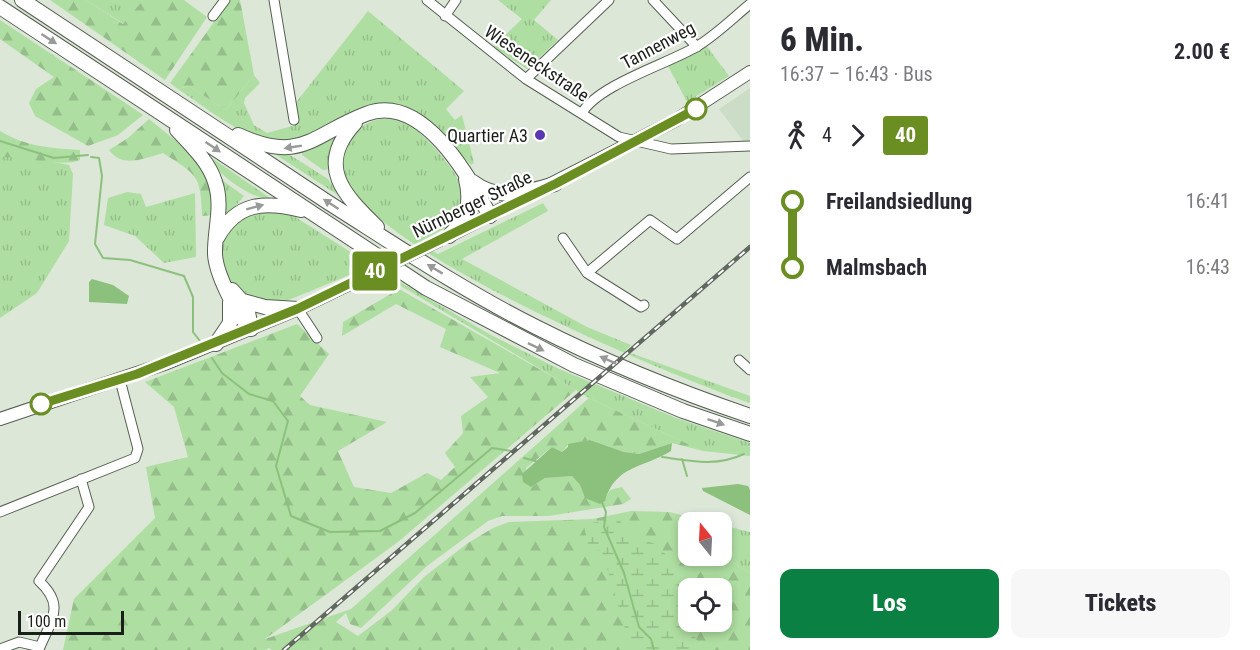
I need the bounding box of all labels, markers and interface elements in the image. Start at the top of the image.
street label: Tannenweg [617,17,699,73]
street label: Wieseneckstraße [481,20,593,106]
text: 6 Min. [780,20,864,59]
one-way arrow [41,33,57,44]
text: 2.00 € [1174,39,1230,64]
text: 16:37 – 16:43 · Bus [780,62,933,86]
unlabelled marker [685,98,707,120]
icon: walk [780,119,813,152]
icon: forward [841,119,874,152]
text: 4 [822,123,832,147]
text: 40 [895,123,916,147]
place label: Quartier A3 [447,125,528,146]
marker: Quartier A3 [533,128,547,142]
one-way arrow [204,142,221,153]
one-way arrow [283,142,302,151]
street label: Nürnberger Straße [409,166,535,242]
text: Freilandsiedlung [826,189,972,214]
text: 16:41 [1186,189,1230,213]
one-way arrow [323,199,340,210]
one-way arrow [247,202,265,211]
line badge: 40 [348,252,402,290]
text: Malmsbach [826,255,927,280]
text: 16:43 [1186,255,1230,279]
text: 40 [364,259,386,283]
one-way arrow [427,264,443,275]
one-way arrow [528,342,545,351]
one-way arrow [599,356,616,365]
unlabelled marker [30,393,52,415]
one-way arrow [707,418,725,428]
north arrow [678,512,732,566]
map controls [678,512,732,632]
button: Los [780,569,999,638]
button: Tickets [1011,569,1230,638]
button: locate [678,578,732,632]
scale bar [18,608,124,636]
text: 100 m [27,612,66,631]

